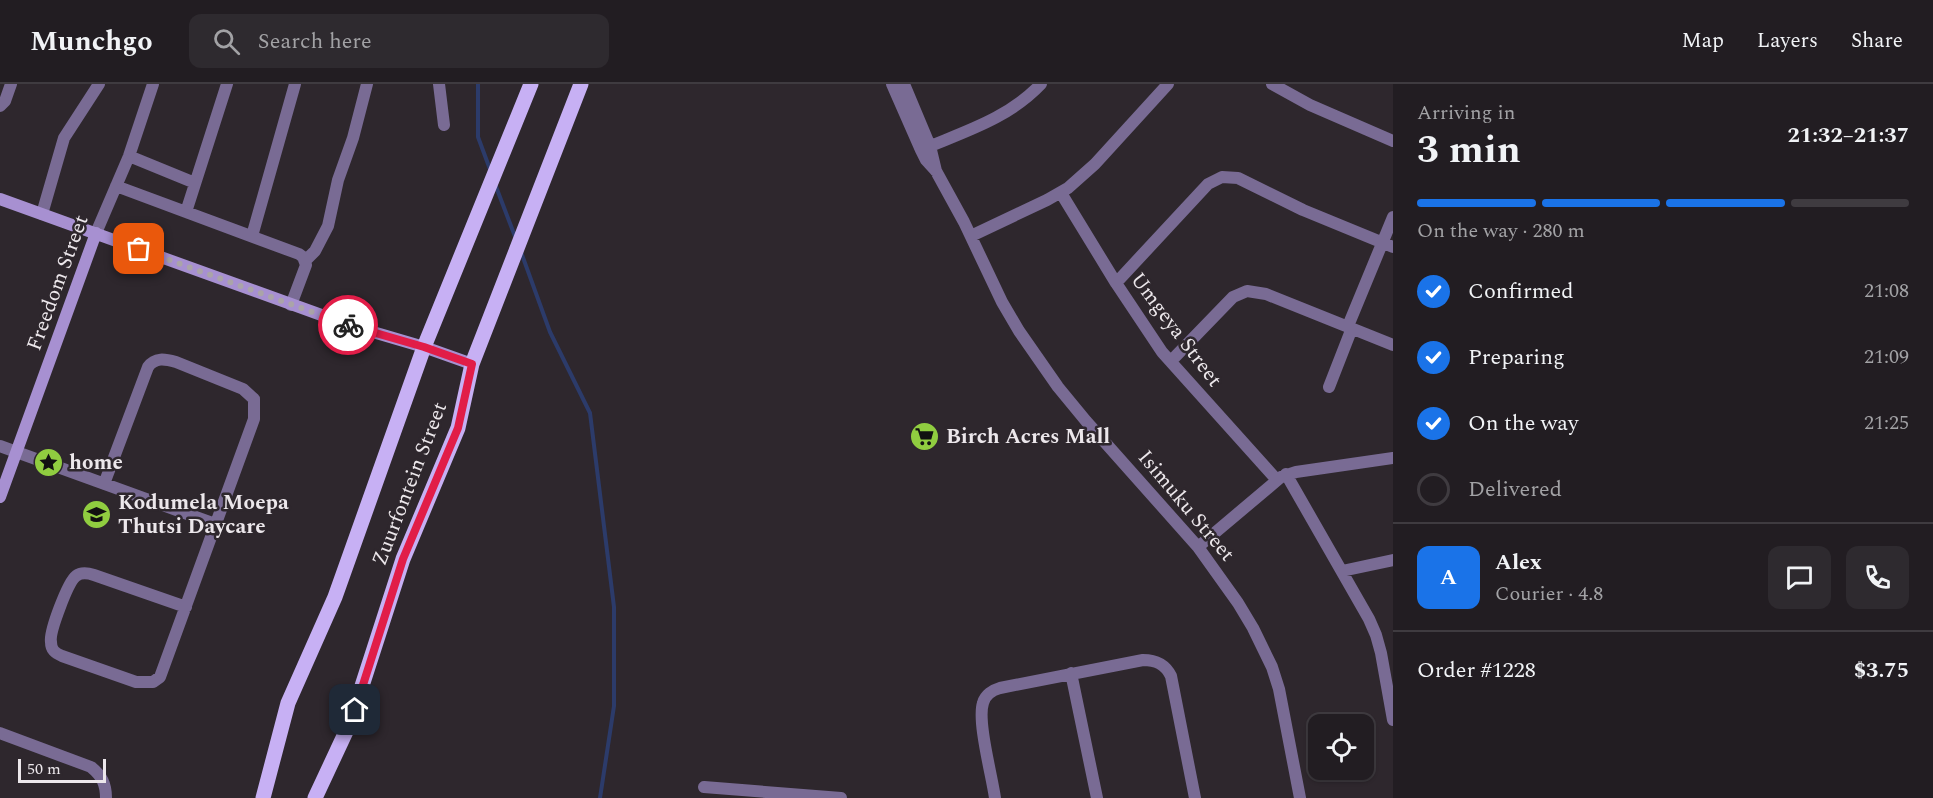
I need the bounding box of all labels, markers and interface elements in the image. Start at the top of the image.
search box [189,14,609,68]
text: Munchgo [30,20,153,63]
icon: search [210,25,243,58]
text: Search here [258,25,372,58]
text: Map [1682,25,1724,57]
text: Layers [1757,25,1818,57]
text: Share [1851,25,1903,57]
text: Arriving in [1417,98,1515,128]
text: 21:32–21:37 [1787,119,1909,152]
text: 3 min [1417,121,1521,180]
street label: Freedom Street [19,211,97,355]
text: On the way · 280 m [1417,216,1585,246]
pin [113,223,164,274]
icon: bag [122,232,155,265]
street label: Umgeya Street [1122,266,1230,394]
icon: check [1417,275,1450,308]
text: Confirmed [1468,275,1574,308]
text: 21:08 [1864,276,1909,306]
courier [318,295,378,355]
icon: bike [332,309,365,342]
icon: check [1417,341,1450,374]
text: Preparing [1468,341,1565,374]
text: 21:09 [1864,342,1909,372]
street label: Zuurfontein Street [364,397,456,571]
icon: check [1417,407,1450,440]
text: On the way [1468,407,1579,440]
text: 21:25 [1864,408,1909,438]
supermarket icon: Birch Acres Mall [909,421,941,453]
place label: Birch Acres Mall [946,421,1110,453]
street label: Isimuku Street [1130,443,1242,569]
place icon: home [32,447,64,479]
place label: home [69,447,123,479]
text: Delivered [1468,473,1562,506]
place label: Kodumela Moepa Thutsi Daycare [118,487,289,543]
school or university icon: Kodumela Moepa Thutsi Daycare [81,499,113,531]
text: Alex [1495,546,1542,579]
button: chat [1768,546,1831,609]
button: phone [1846,546,1909,609]
text: A [1440,561,1457,594]
text: Courier · 4.8 [1495,579,1603,609]
text: Order #1228 [1417,654,1536,687]
text: $3.75 [1854,654,1909,687]
pin [329,684,380,735]
icon: home [338,693,371,726]
map controls [1308,714,1374,780]
button: locate [1308,714,1374,780]
scale bar [18,756,106,784]
text: 50 m [27,757,61,781]

